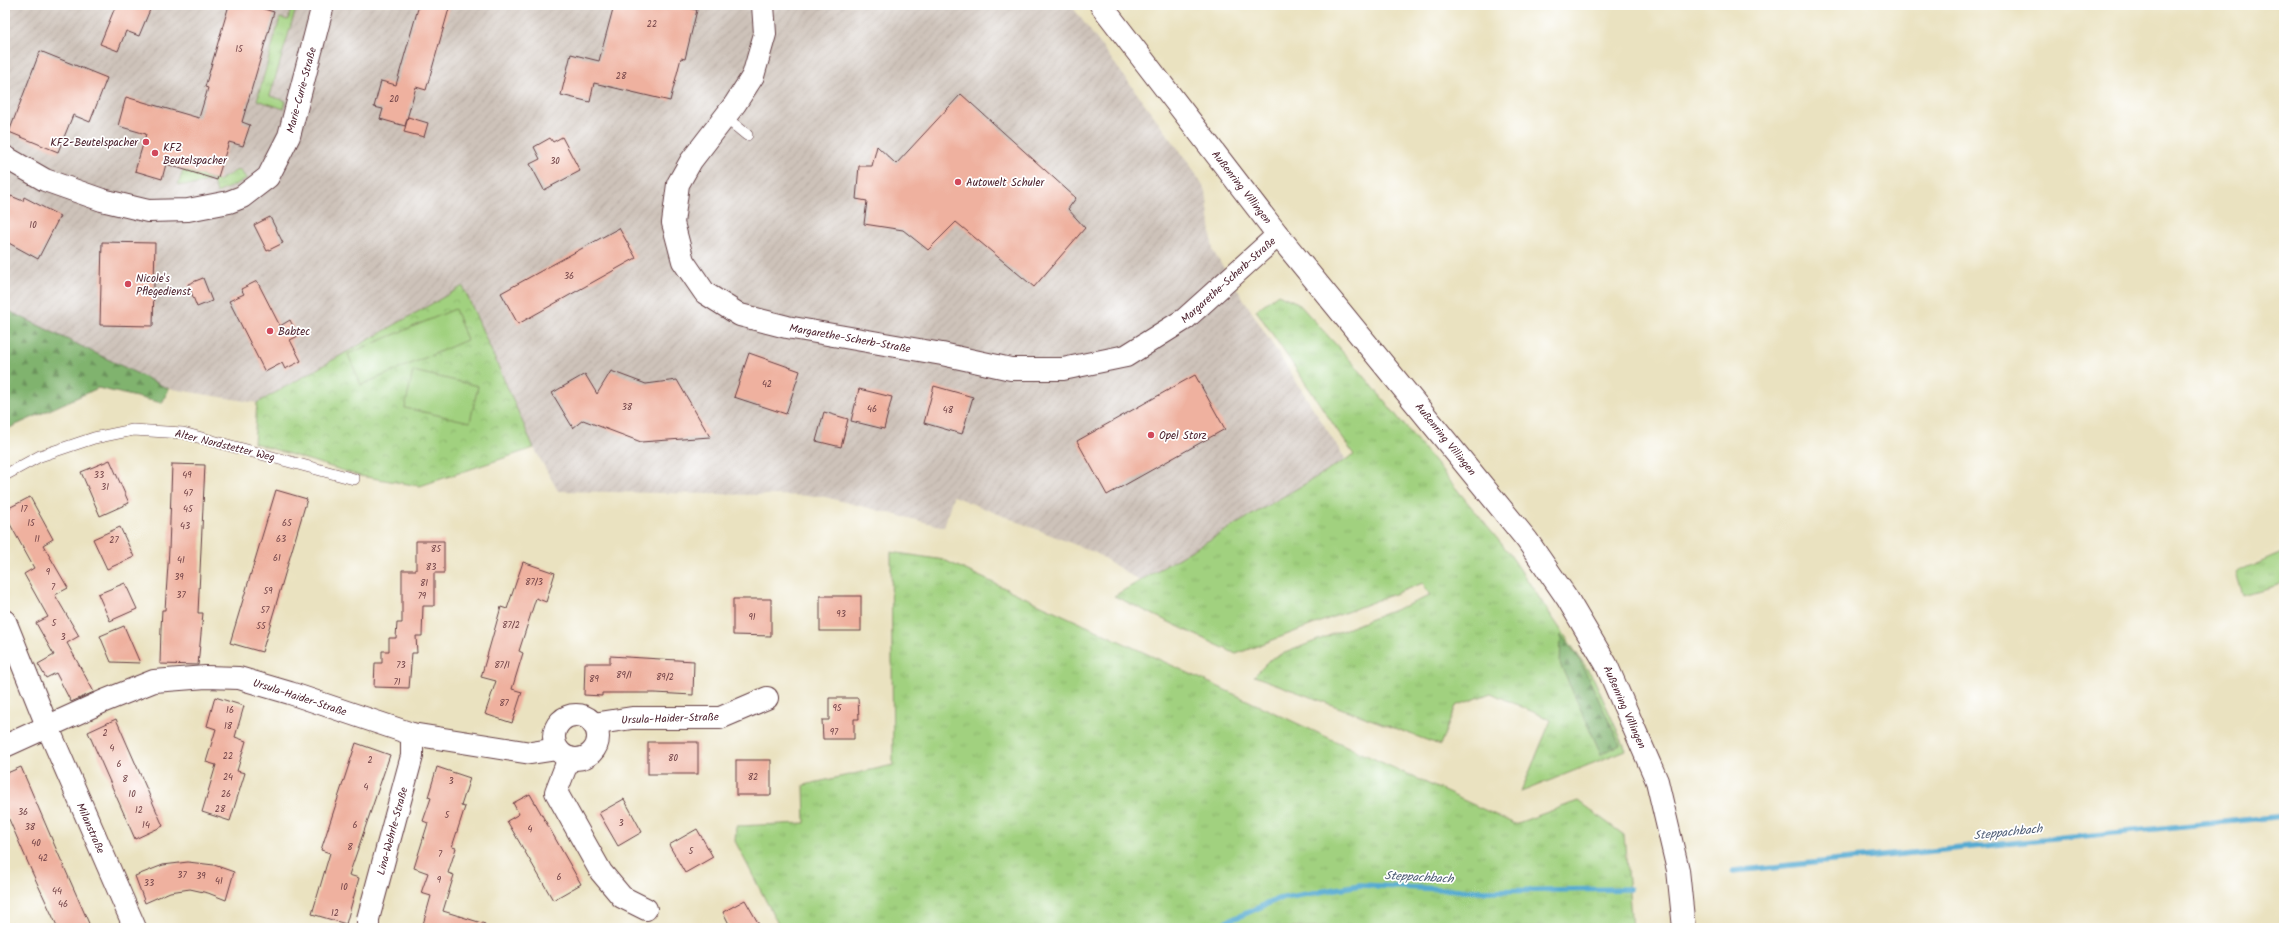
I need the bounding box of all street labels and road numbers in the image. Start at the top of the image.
street label: Marie-Curie-Straße [282,45,322,135]
street label: Außenring Villingen [1207,147,1276,228]
street label: Margarethe-Scherb-Straße [1177,233,1280,329]
street label: Margarethe-Scherb-Straße [788,319,912,359]
street label: Außenring Villingen [1410,399,1480,480]
street label: Alter Nordstetter Weg [173,425,277,467]
street label: Außenring Villingen [1598,663,1651,752]
street label: Ursula-Haider-Straße [250,674,349,722]
street label: Ursula-Haider-Straße [621,708,719,730]
street label: Lina-Wehrle-Straße [373,785,413,877]
street label: Milanstraße [71,800,109,857]

